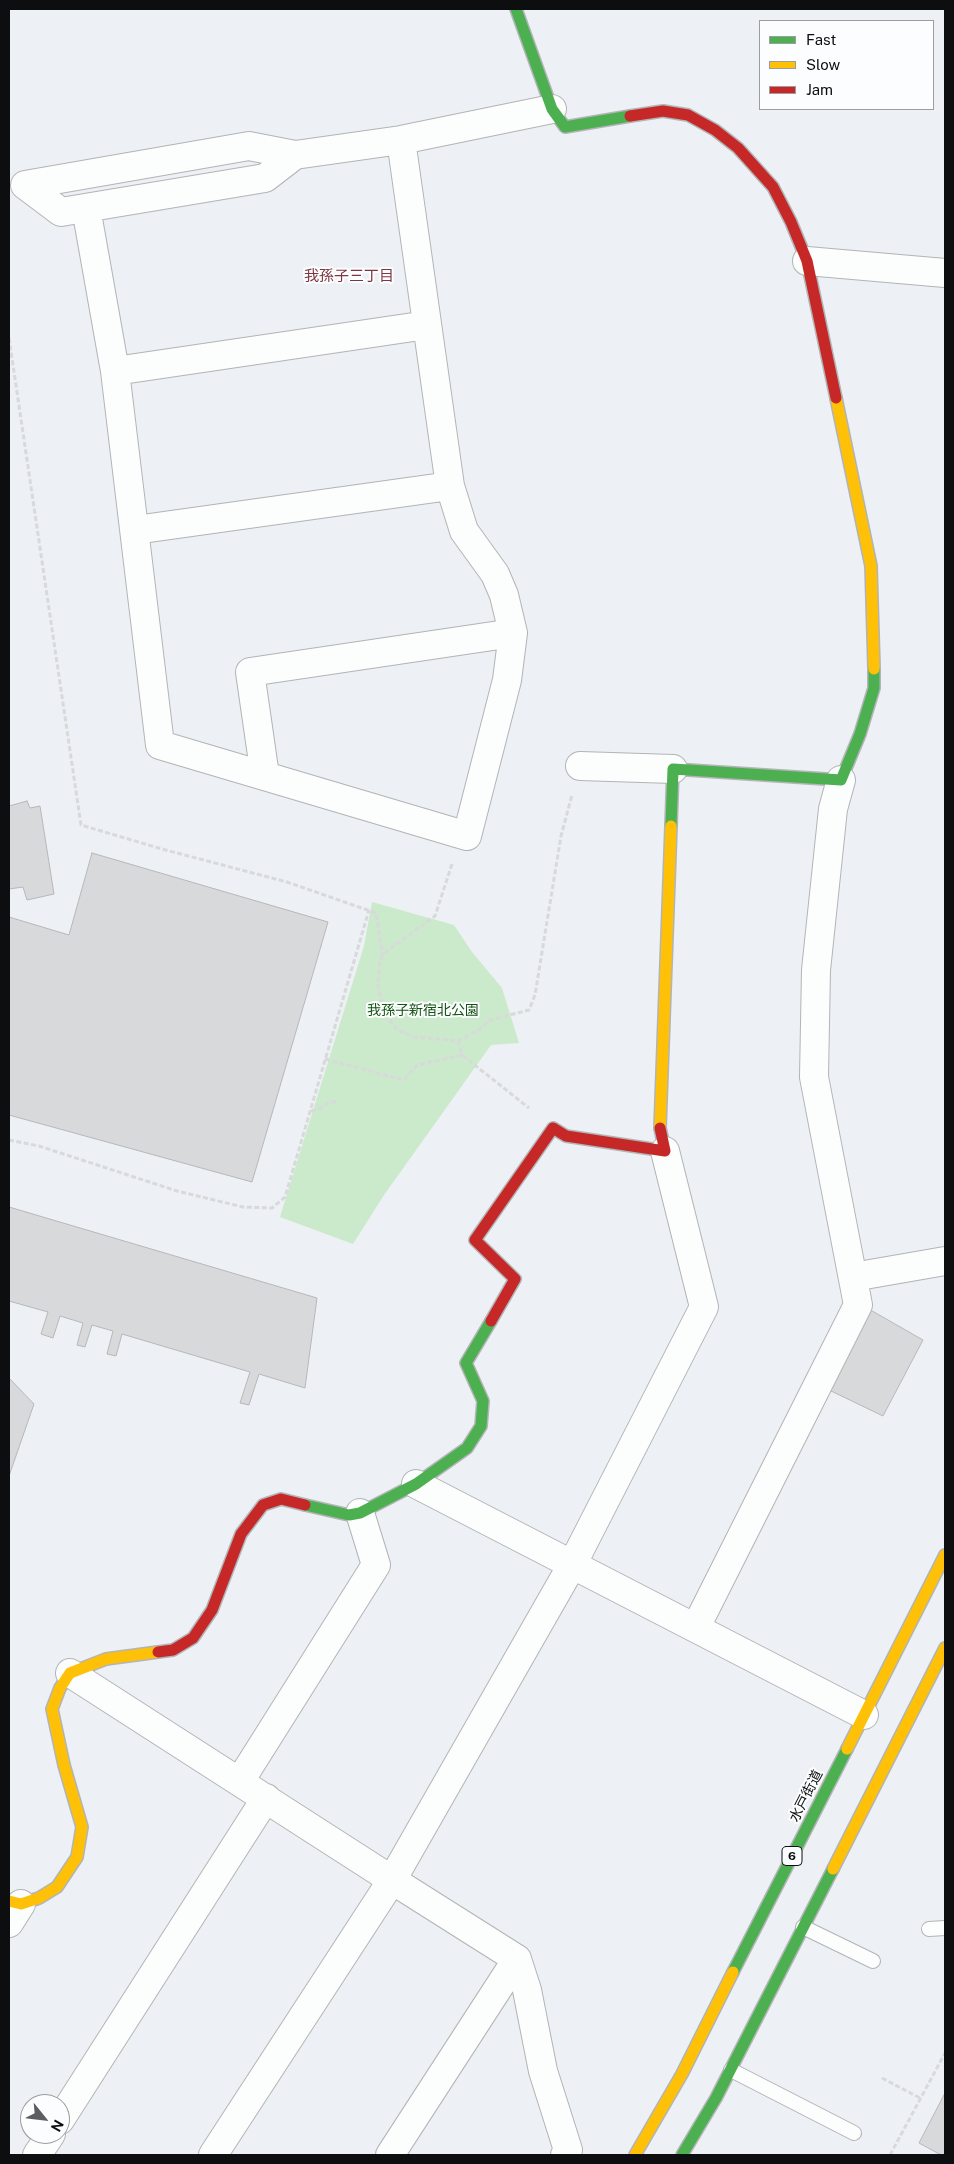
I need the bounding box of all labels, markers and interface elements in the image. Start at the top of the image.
legend [759,20,934,110]
text: Fast [806,31,836,48]
text: Slow [806,56,840,73]
text: Jam [806,81,833,98]
district label: 我孫子三丁目 [304,267,394,285]
park label: 我孫子新宿北公園 [367,1003,479,1019]
street label: 水戸街道 [786,1767,826,1825]
road number: 6 [782,1846,802,1865]
north arrow [20,2094,70,2144]
text: N [48,2117,67,2134]

